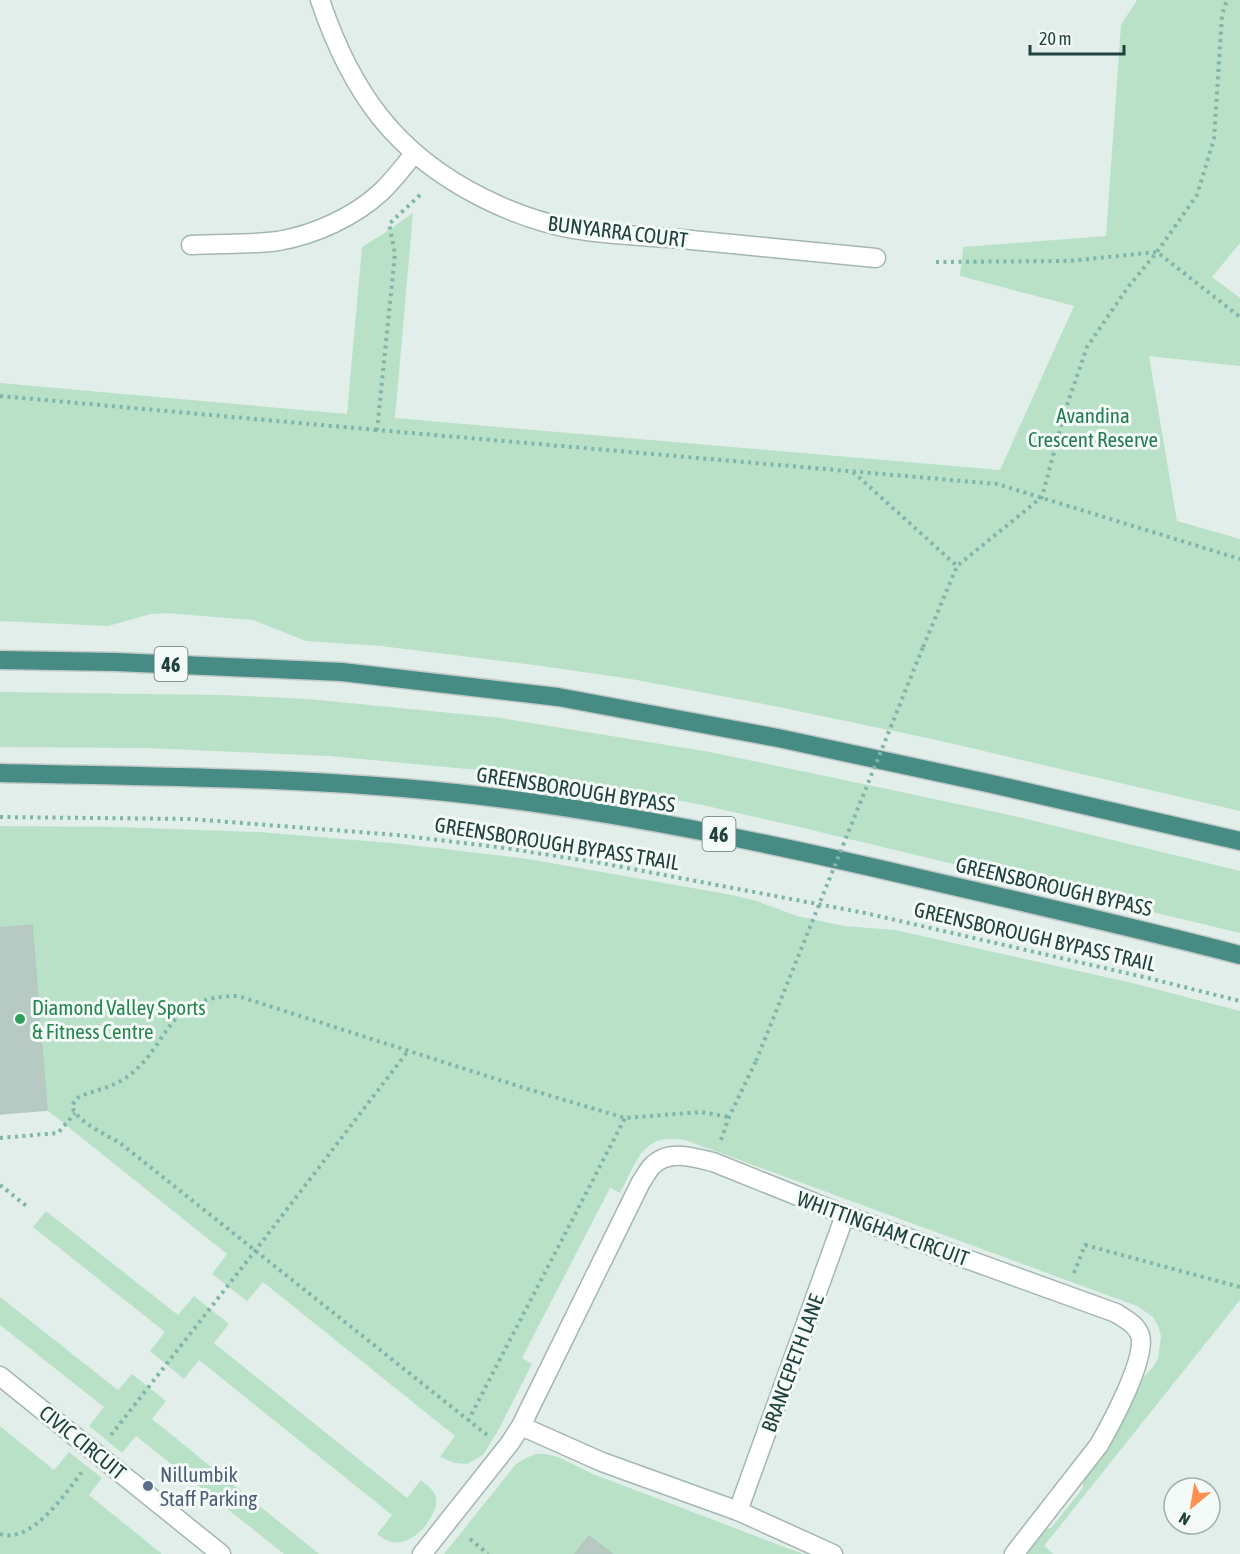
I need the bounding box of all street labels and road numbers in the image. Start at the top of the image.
street label: BUNYARRA COURT [547,211,689,251]
road number: 46 [154,647,188,681]
street label: GREENSBOROUGH BYPASS [475,761,677,817]
street label: GREENSBOROUGH BYPASS TRAIL [433,812,681,874]
road number: 46 [702,817,736,851]
street label: GREENSBOROUGH BYPASS [953,852,1155,920]
street label: GREENSBOROUGH BYPASS TRAIL [912,897,1158,975]
street label: WHITTINGHAM CIRCUIT [794,1186,972,1270]
street label: BRANCEPETH LANE [756,1291,828,1435]
street label: CIVIC CIRCUIT [35,1400,131,1484]

